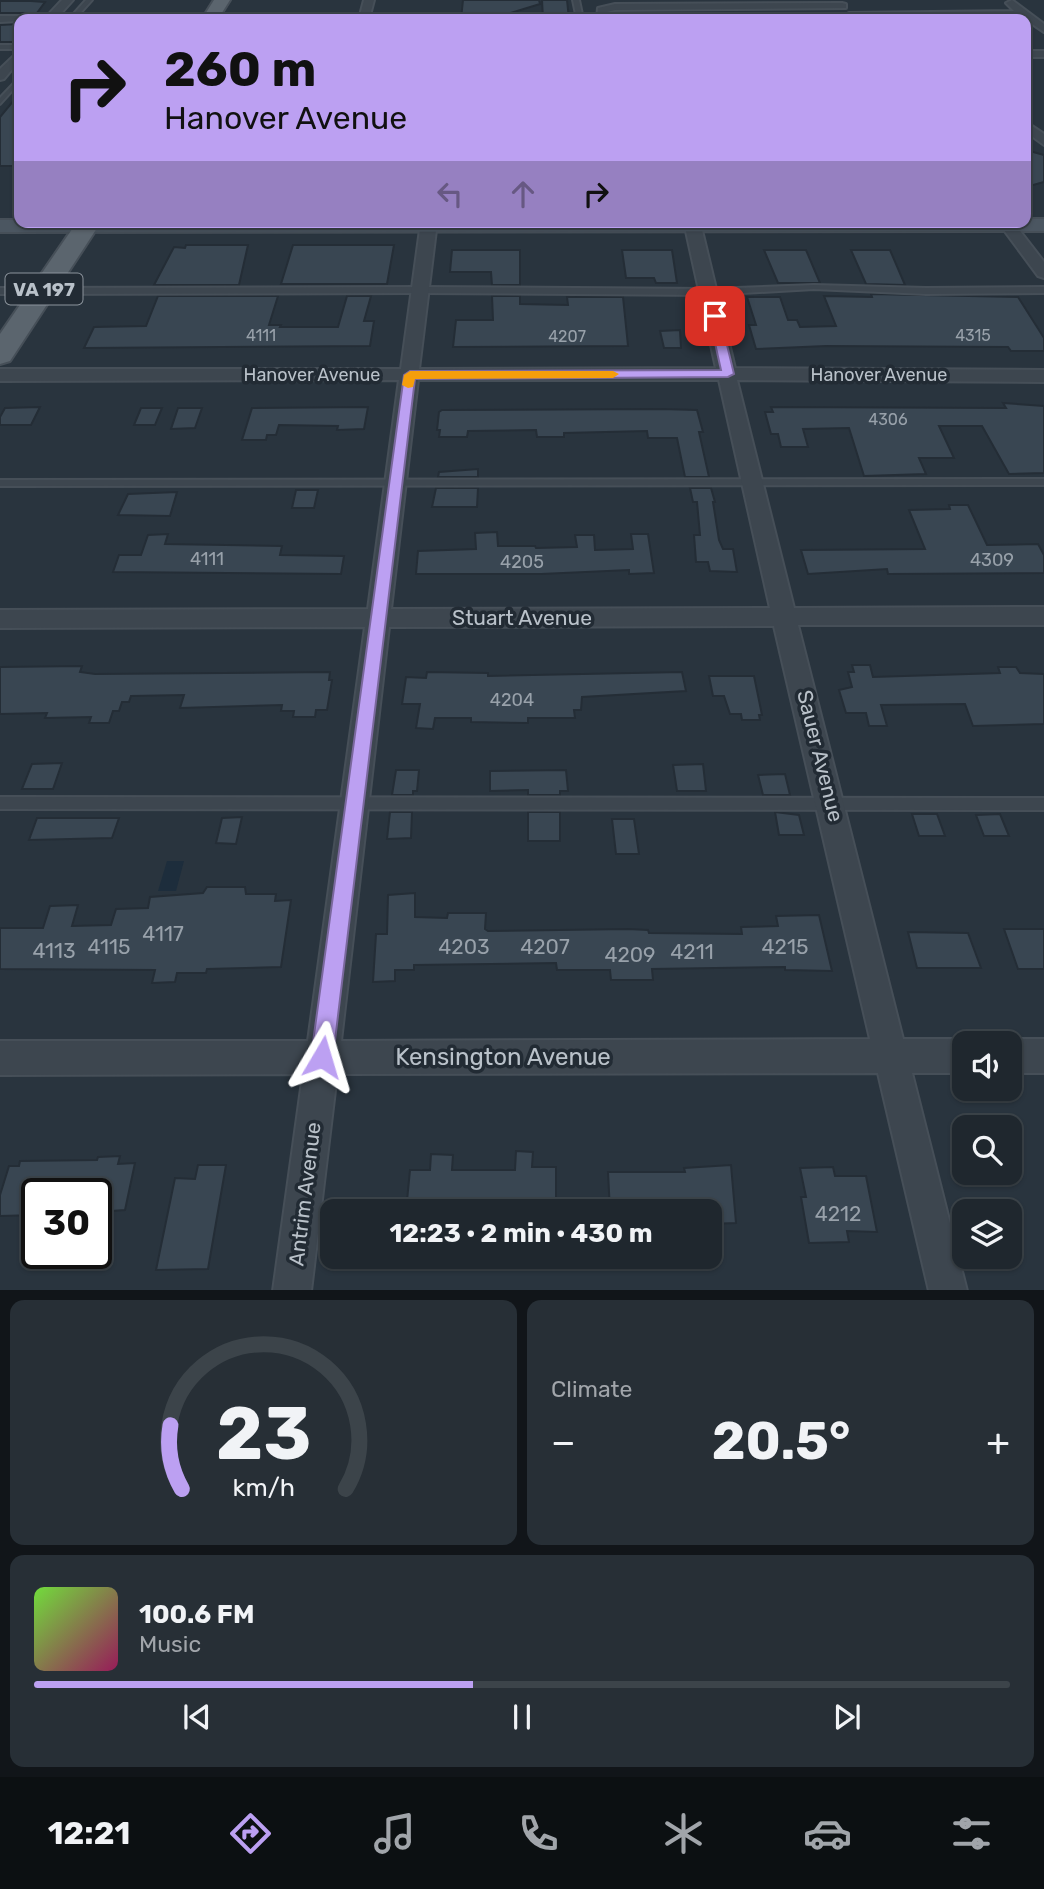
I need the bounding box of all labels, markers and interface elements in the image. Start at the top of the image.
text: 260 m [164,40,316,98]
icon: right [49,42,140,133]
text: Hanover Avenue [164,99,407,137]
icon: left [431,175,469,213]
icon: ahead [504,175,542,213]
icon: right [577,175,615,213]
road number: VA 197 [5,274,82,304]
pin [685,286,745,346]
icon: arrive [696,297,734,335]
house number: 4111 [246,326,276,345]
house number: 4315 [955,326,991,345]
house number: 4207 [548,327,586,346]
street label: Hanover Avenue [244,364,380,386]
street label: Hanover Avenue [811,364,947,386]
house number: 4306 [868,410,908,429]
house number: 4111 [190,548,224,570]
house number: 4309 [970,549,1014,571]
house number: 4205 [500,551,544,573]
street label: Stuart Avenue [452,605,592,630]
street label: Sauer Avenue [792,688,849,824]
house number: 4204 [490,689,534,711]
house number: 4117 [142,921,184,946]
house number: 4115 [87,934,131,959]
house number: 4203 [438,934,490,959]
house number: 4207 [520,934,570,959]
house number: 4215 [762,934,808,959]
house number: 4113 [32,938,76,963]
house number: 4211 [670,939,714,964]
house number: 4209 [604,942,656,967]
position arrow [285,1020,359,1094]
map controls [952,1031,1022,1269]
button: sound [952,1031,1022,1101]
street label: Kensington Avenue [395,1043,611,1071]
button: search [952,1115,1022,1185]
street label: Antrim Avenue [283,1121,326,1267]
speed limit sign: 30 [21,1178,112,1269]
button: layers [952,1199,1022,1269]
house number: 4212 [815,1201,861,1226]
text: 12:23 · 2 min · 430 m [389,1218,653,1249]
text: Climate [551,1375,632,1403]
text: 23 [216,1391,311,1477]
text: 20.5° [712,1410,850,1472]
text: − [551,1419,576,1465]
text: + [986,1419,1010,1465]
text: km/h [232,1472,295,1501]
text: 100.6 FM [139,1599,254,1630]
text: Music [139,1630,201,1658]
icon: previous [178,1698,216,1736]
icon: pause [503,1698,541,1736]
icon: next [828,1698,866,1736]
icon: directions [226,1809,275,1858]
icon: music [370,1809,419,1858]
icon: phone [514,1809,563,1858]
icon: climate [659,1809,708,1858]
icon: car [803,1809,852,1858]
icon: filters [947,1809,996,1858]
text: 12:21 [48,1814,130,1852]

